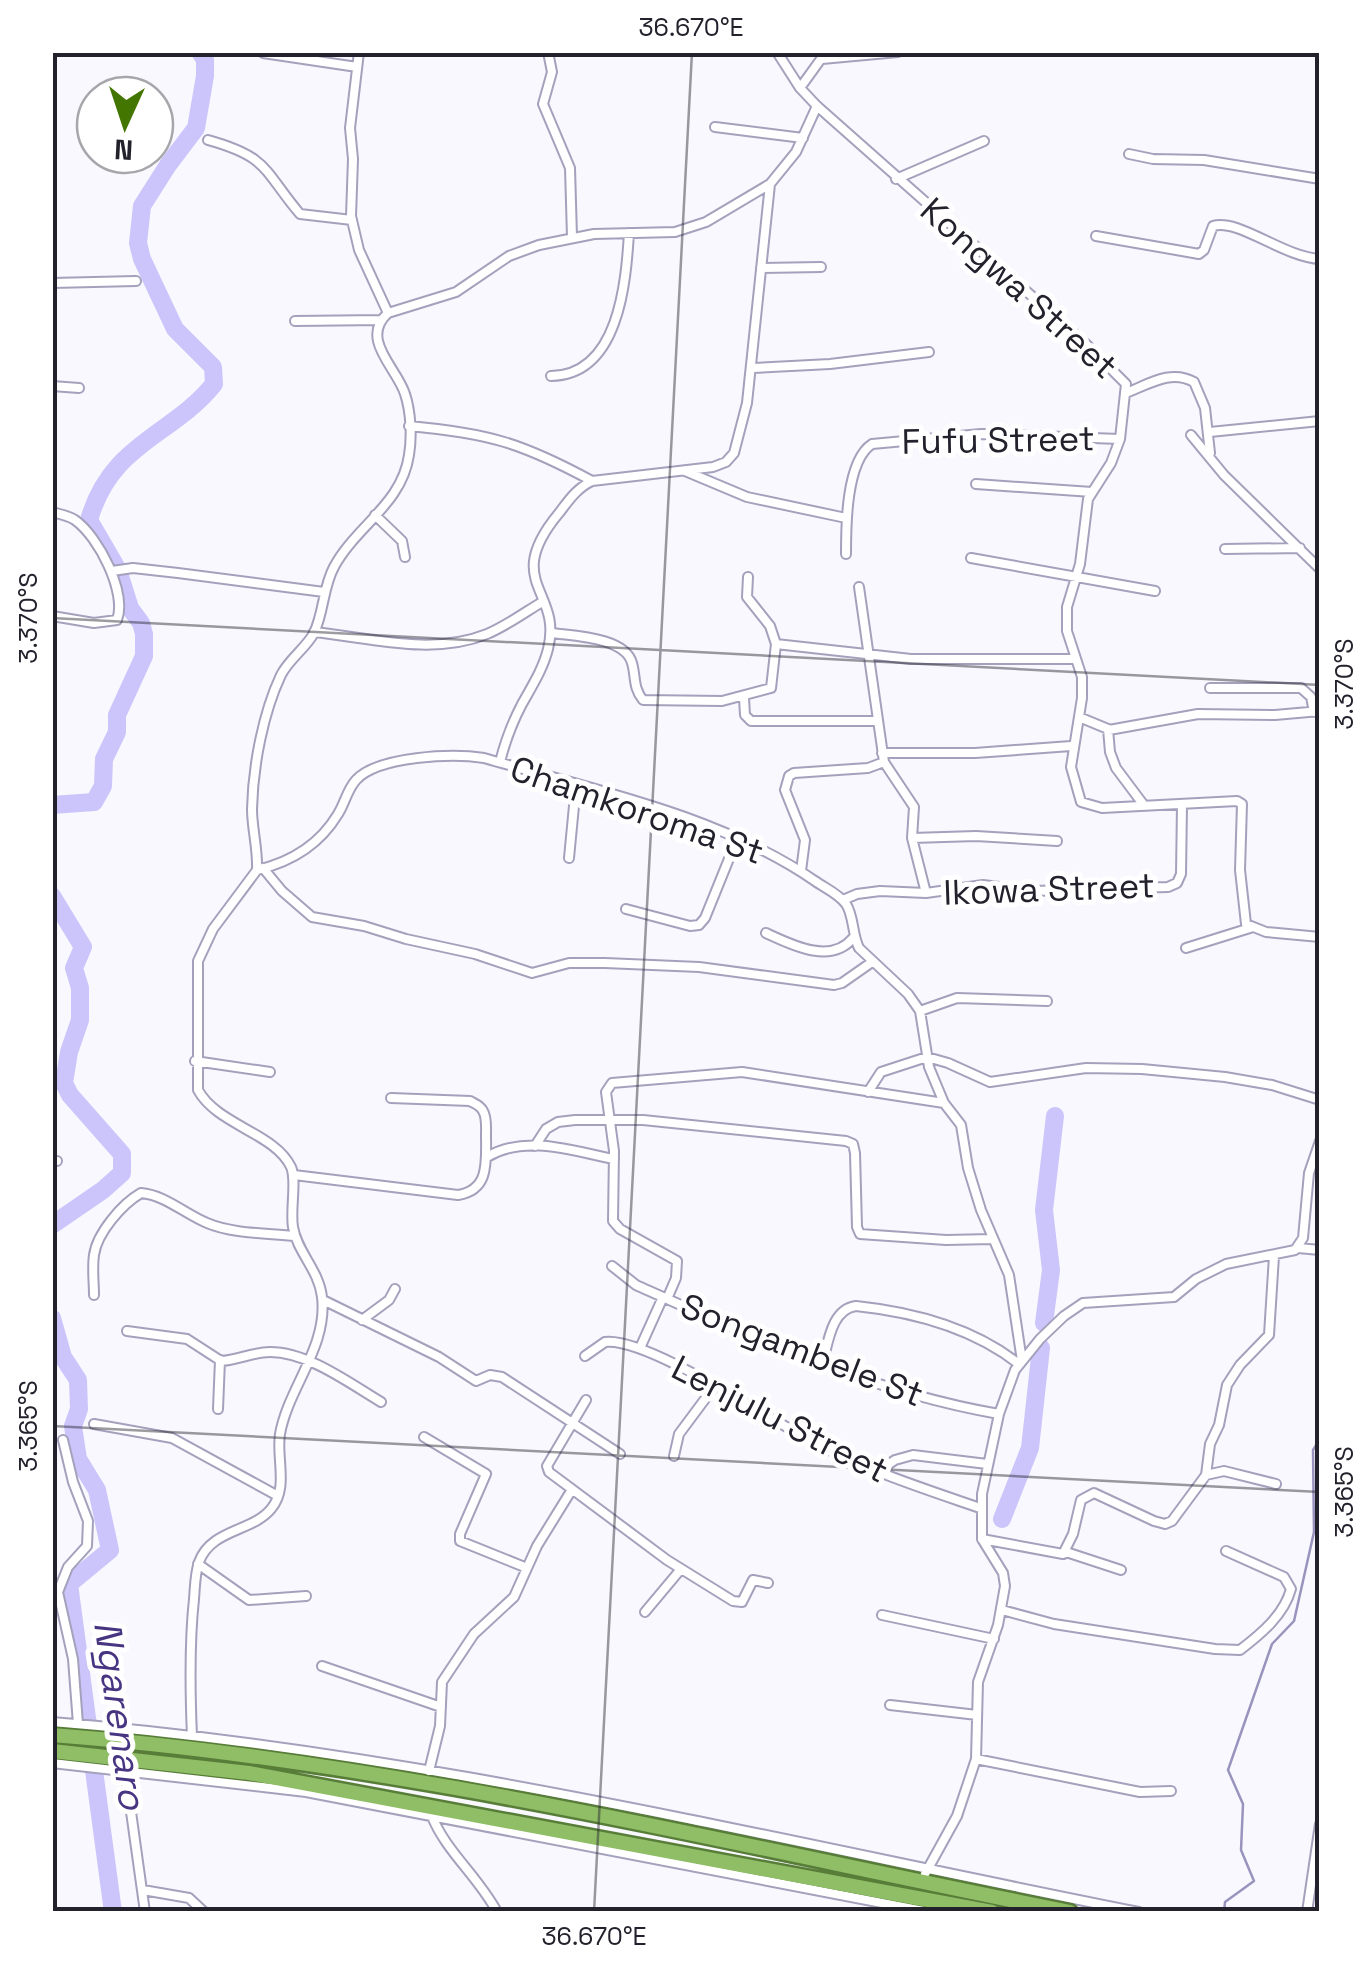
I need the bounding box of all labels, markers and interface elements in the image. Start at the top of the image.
text: 36.670°E [639,11,743,43]
north arrow [75,75,175,175]
text: N [113,131,134,168]
street label: Kongwa Street [911,188,1127,388]
street label: Fufu Street [901,416,1095,464]
text: 3.370°S [12,572,44,664]
text: 3.370°S [1328,638,1360,730]
street label: Chamkoroma St [505,746,769,874]
street label: Ikowa Street [943,863,1155,915]
street label: Songambele St [674,1284,930,1416]
street label: Lenjulu Street [664,1346,896,1492]
text: 3.365°S [12,1380,44,1472]
text: 3.365°S [1328,1446,1360,1538]
water label: Ngarenaro [83,1618,157,1814]
text: 36.670°E [542,1920,646,1952]

